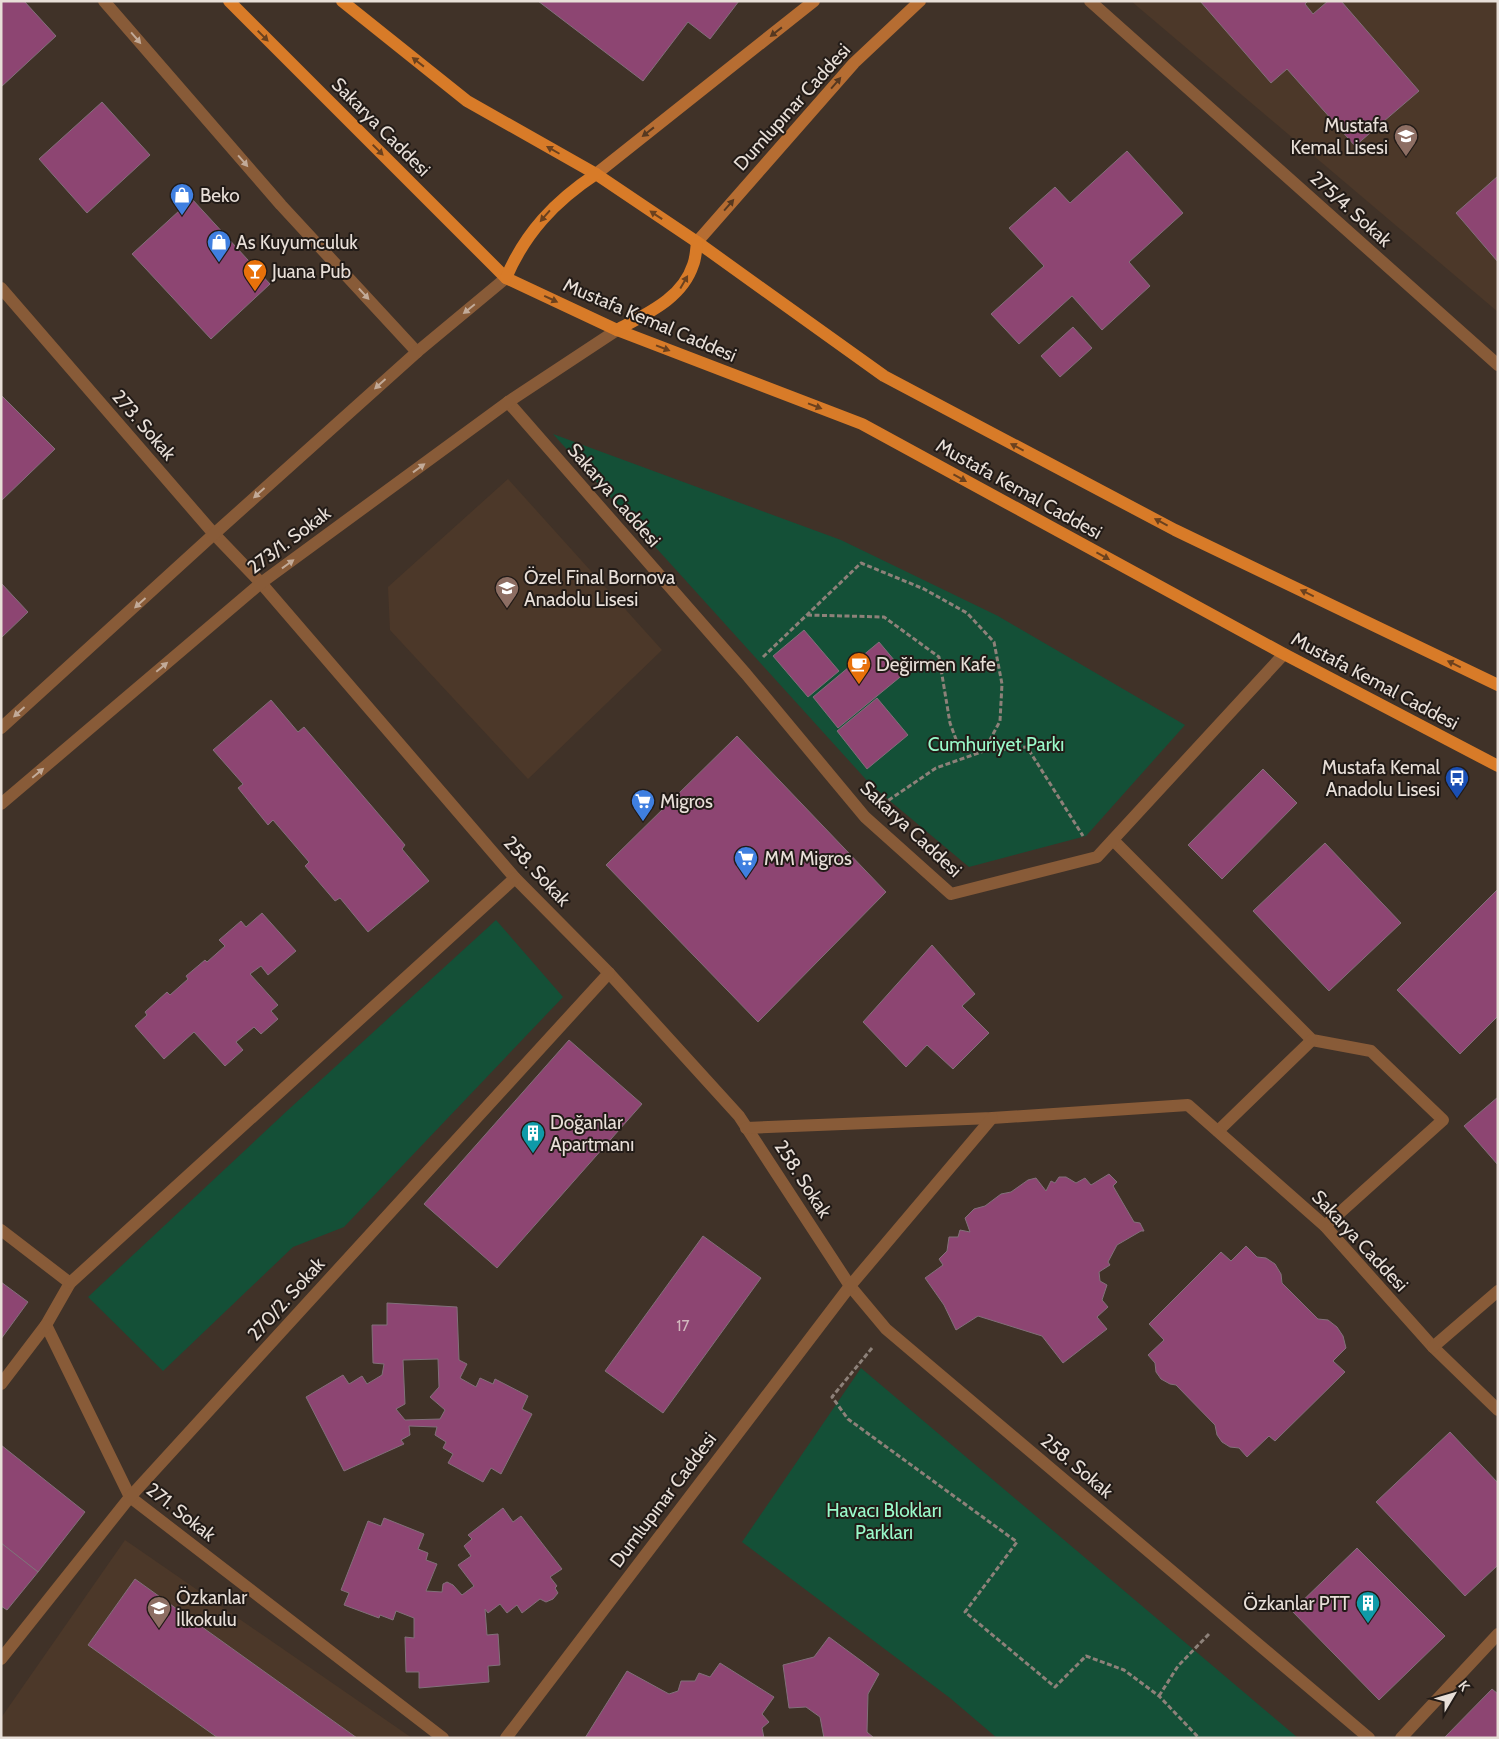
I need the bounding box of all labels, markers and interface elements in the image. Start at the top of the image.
one-way arrow [770,26,783,37]
one-way arrow [257,29,269,41]
one-way arrow [131,31,142,44]
street label: Dumlupınar Caddesi [729,39,855,175]
one-way arrow [412,56,425,67]
street label: Sakarya Caddesi [327,73,435,181]
one-way arrow [831,77,842,90]
place label: Mustafa Kemal Lisesi [1291,114,1388,159]
school or university icon: Mustafa Kemal Lisesi [1393,123,1419,157]
one-way arrow [642,127,655,138]
one-way arrow [372,144,384,156]
one-way arrow [546,146,561,154]
one-way arrow [237,154,249,166]
street label: 275/4. Sokak [1306,166,1397,252]
shop icon: Beko [169,182,195,216]
place label: Beko [200,184,240,207]
one-way arrow [723,200,735,212]
one-way arrow [539,210,551,222]
one-way arrow [650,210,663,220]
shop icon: As Kuyumculuk [206,229,232,263]
place label: As Kuyumculuk [236,231,358,254]
bar icon: Juana Pub [242,258,268,292]
place label: Juana Pub [271,260,351,283]
street label: Mustafa Kemal Caddesi [560,273,740,367]
one-way arrow [680,275,689,288]
one-way arrow [358,288,370,300]
one-way arrow [544,295,558,303]
one-way arrow [463,304,476,315]
one-way arrow [656,344,671,352]
one-way arrow [374,379,387,390]
street label: 273. Sokak [107,385,181,465]
one-way arrow [807,403,822,410]
street label: Mustafa Kemal Caddesi [932,434,1106,544]
street label: Sakarya Caddesi [563,438,665,552]
one-way arrow [1010,443,1025,451]
one-way arrow [412,463,426,473]
one-way arrow [953,474,967,482]
one-way arrow [254,487,266,499]
street label: 273/1. Sokak [243,501,335,579]
one-way arrow [1154,518,1168,526]
one-way arrow [1096,551,1109,560]
one-way arrow [281,559,295,569]
place label: Özel Final Bornova Anadolu Lisesi [524,566,675,611]
school or university icon: Özel Final Bornova Anadolu Lisesi [494,575,520,609]
one-way arrow [1300,589,1314,597]
one-way arrow [134,597,146,609]
street label: Mustafa Kemal Caddesi [1288,627,1462,735]
cafe icon: Değirmen Kafe [846,651,872,685]
place label: Değirmen Kafe [876,653,996,676]
one-way arrow [1447,659,1461,667]
one-way arrow [156,662,169,673]
one-way arrow [14,706,26,718]
park label: Cumhuriyet Parkı [928,733,1064,756]
place label: Mustafa Kemal Anadolu Lisesi [1322,756,1441,801]
bus stop icon: Mustafa Kemal Anadolu Lisesi [1444,765,1470,799]
one-way arrow [32,767,45,778]
street label: Sakarya Caddesi [856,776,966,882]
supermarket icon: Migros [630,788,656,822]
place label: Migros [660,790,713,813]
street label: 258. Sokak [499,831,576,911]
supermarket icon: MM Migros [733,845,759,879]
place label: MM Migros [764,847,852,870]
place label: Doğanlar Apartmanı [550,1111,634,1156]
building icon: Doğanlar Apartmanı [520,1120,546,1154]
street label: 258. Sokak [770,1136,837,1222]
street label: Sakarya Caddesi [1307,1186,1413,1296]
street label: 270/2. Sokak [243,1252,330,1345]
house number: 17 [676,1316,690,1335]
street label: Dumlupınar Caddesi [605,1428,721,1572]
street label: 258. Sokak [1036,1429,1118,1503]
street label: 271. Sokak [142,1478,221,1546]
park label: Havacı Blokları Parkları [826,1499,942,1544]
place label: Özkanlar İlkokulu [176,1586,247,1631]
building icon: Özkanlar PTT [1355,1590,1381,1624]
place label: Özkanlar PTT [1243,1592,1350,1615]
school or university icon: Özkanlar İlkokulu [146,1595,172,1629]
north arrow [1429,1669,1479,1719]
text: K [1454,1677,1474,1695]

